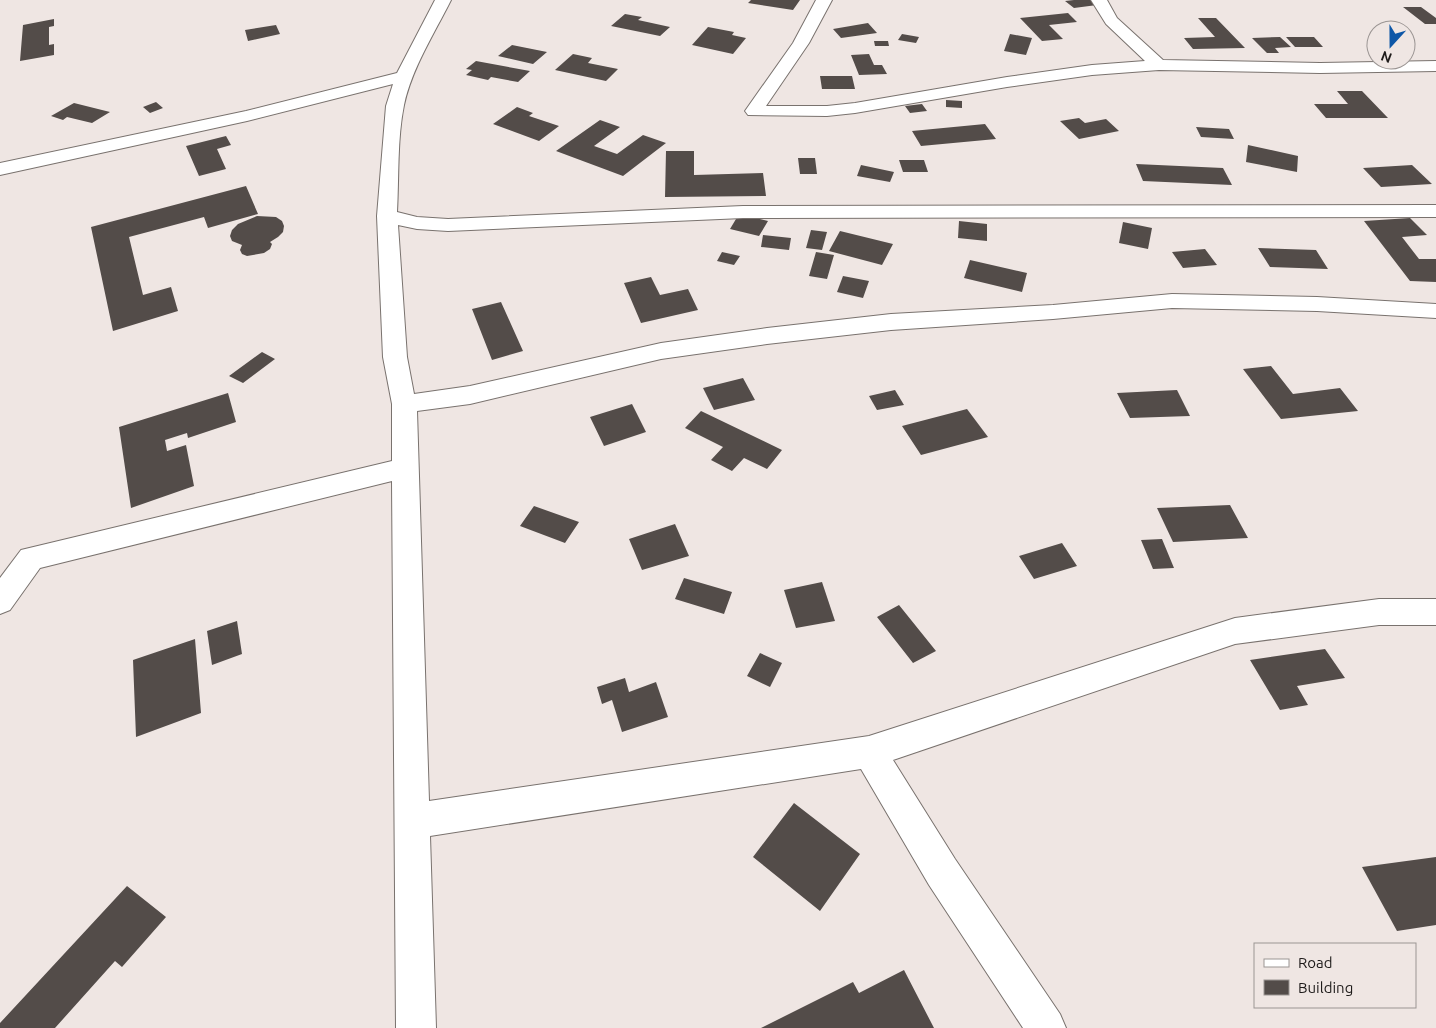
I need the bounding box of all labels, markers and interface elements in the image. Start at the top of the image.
north arrow [1366,20,1416,70]
text: N [1379,48,1394,66]
legend [1254,943,1416,1008]
text: Road [1298,954,1333,971]
text: Building [1298,979,1353,996]

